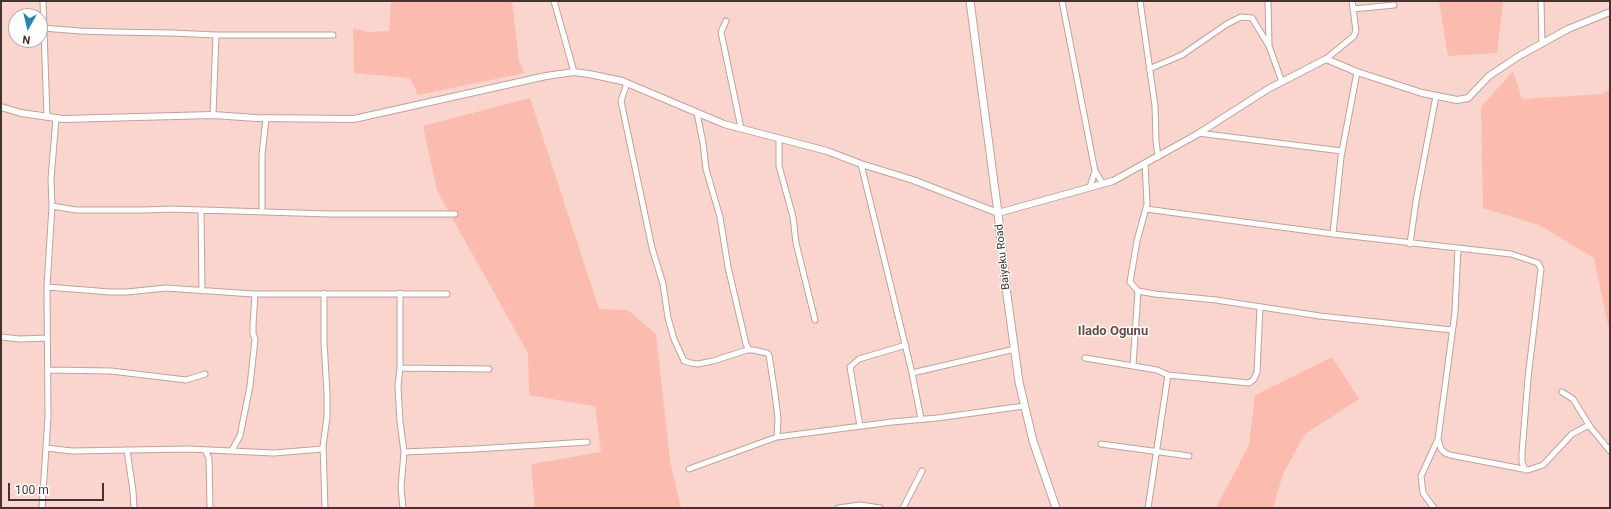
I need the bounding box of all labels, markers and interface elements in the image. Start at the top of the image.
north arrow [8,8,48,48]
text: N [22,32,31,46]
street label: Baiyeku Road [993,223,1013,291]
district label: Ilado Ogunu [1078,324,1148,340]
scale bar [10,475,106,501]
text: 100 m [15,483,49,497]

